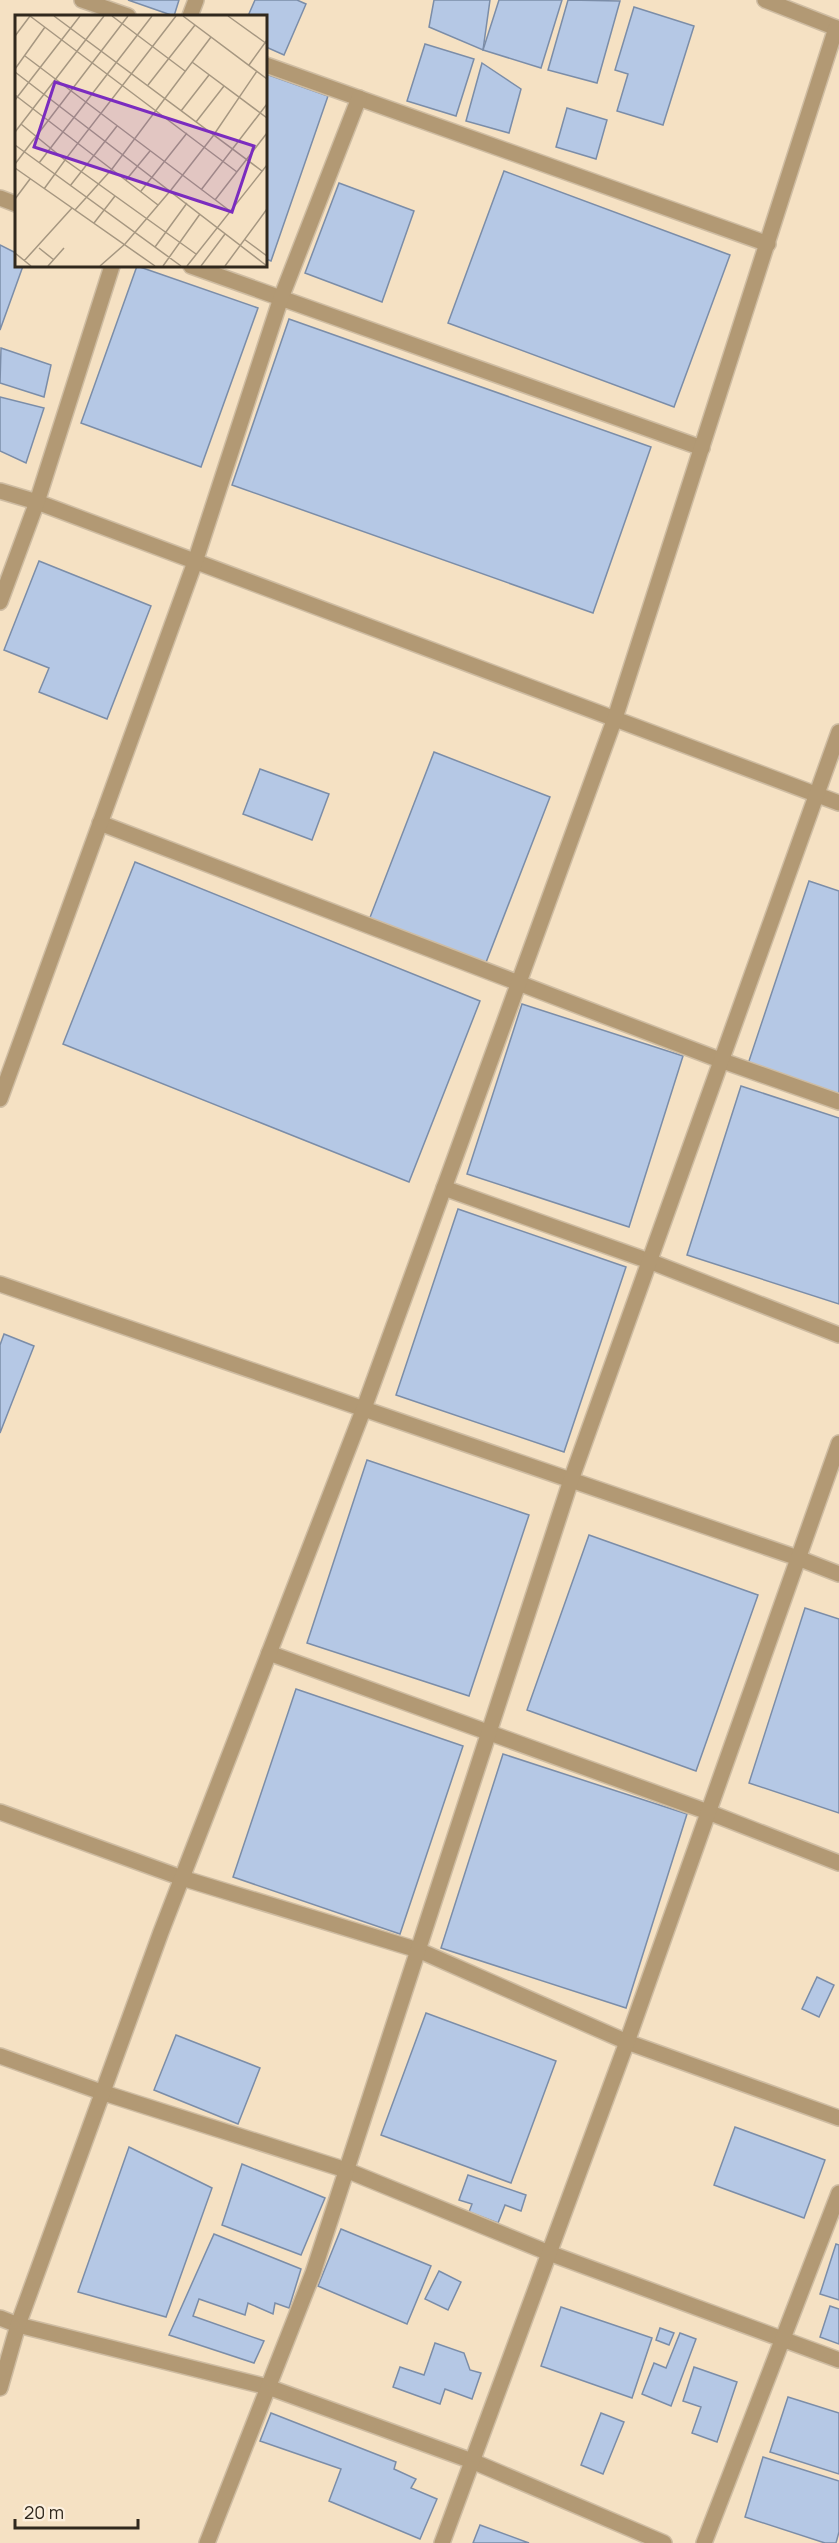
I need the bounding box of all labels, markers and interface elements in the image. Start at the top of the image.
inset map [15,15,267,267]
scale bar [15,2492,138,2530]
text: 20 m [24,2500,64,2524]

